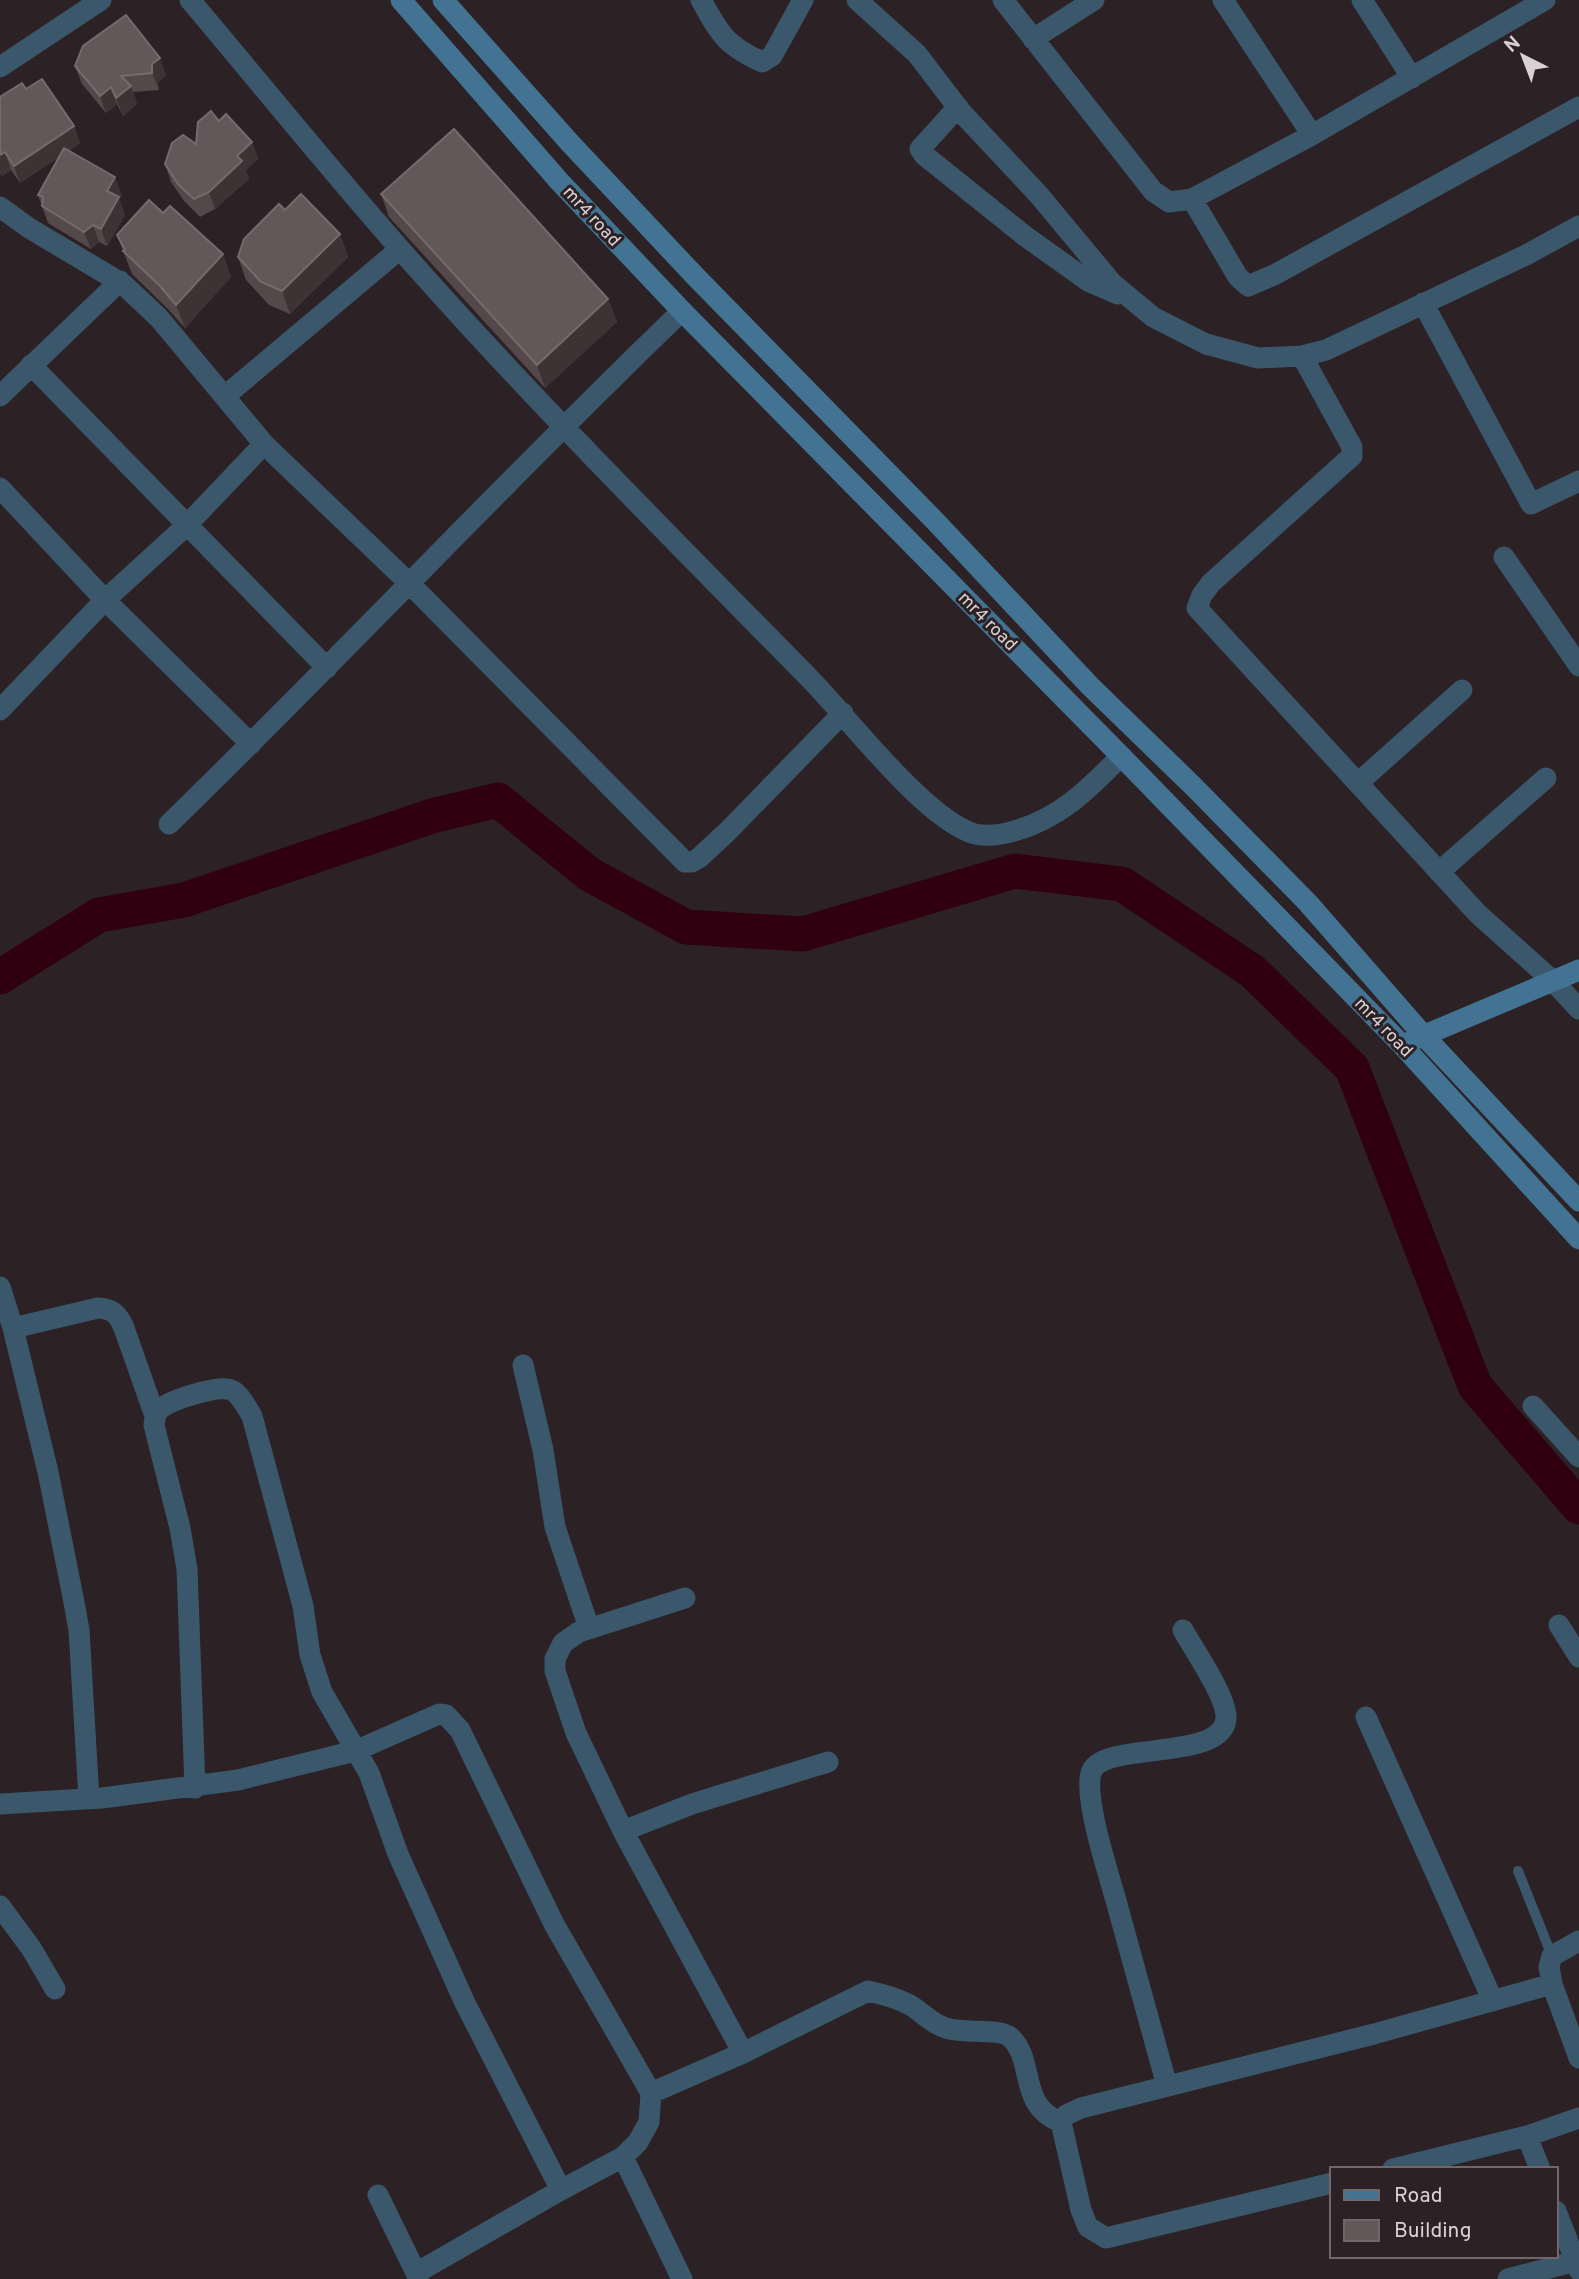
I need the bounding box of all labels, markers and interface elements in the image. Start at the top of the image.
north arrow [1488,21,1558,91]
text: N [1500,31,1526,58]
street label: mr4 road [557,182,625,252]
street label: mr4 road [952,588,1021,657]
street label: mr4 road [1349,993,1417,1063]
legend [1330,2167,1558,2258]
text: Road [1394,2183,1443,2210]
text: Building [1394,2218,1472,2245]

